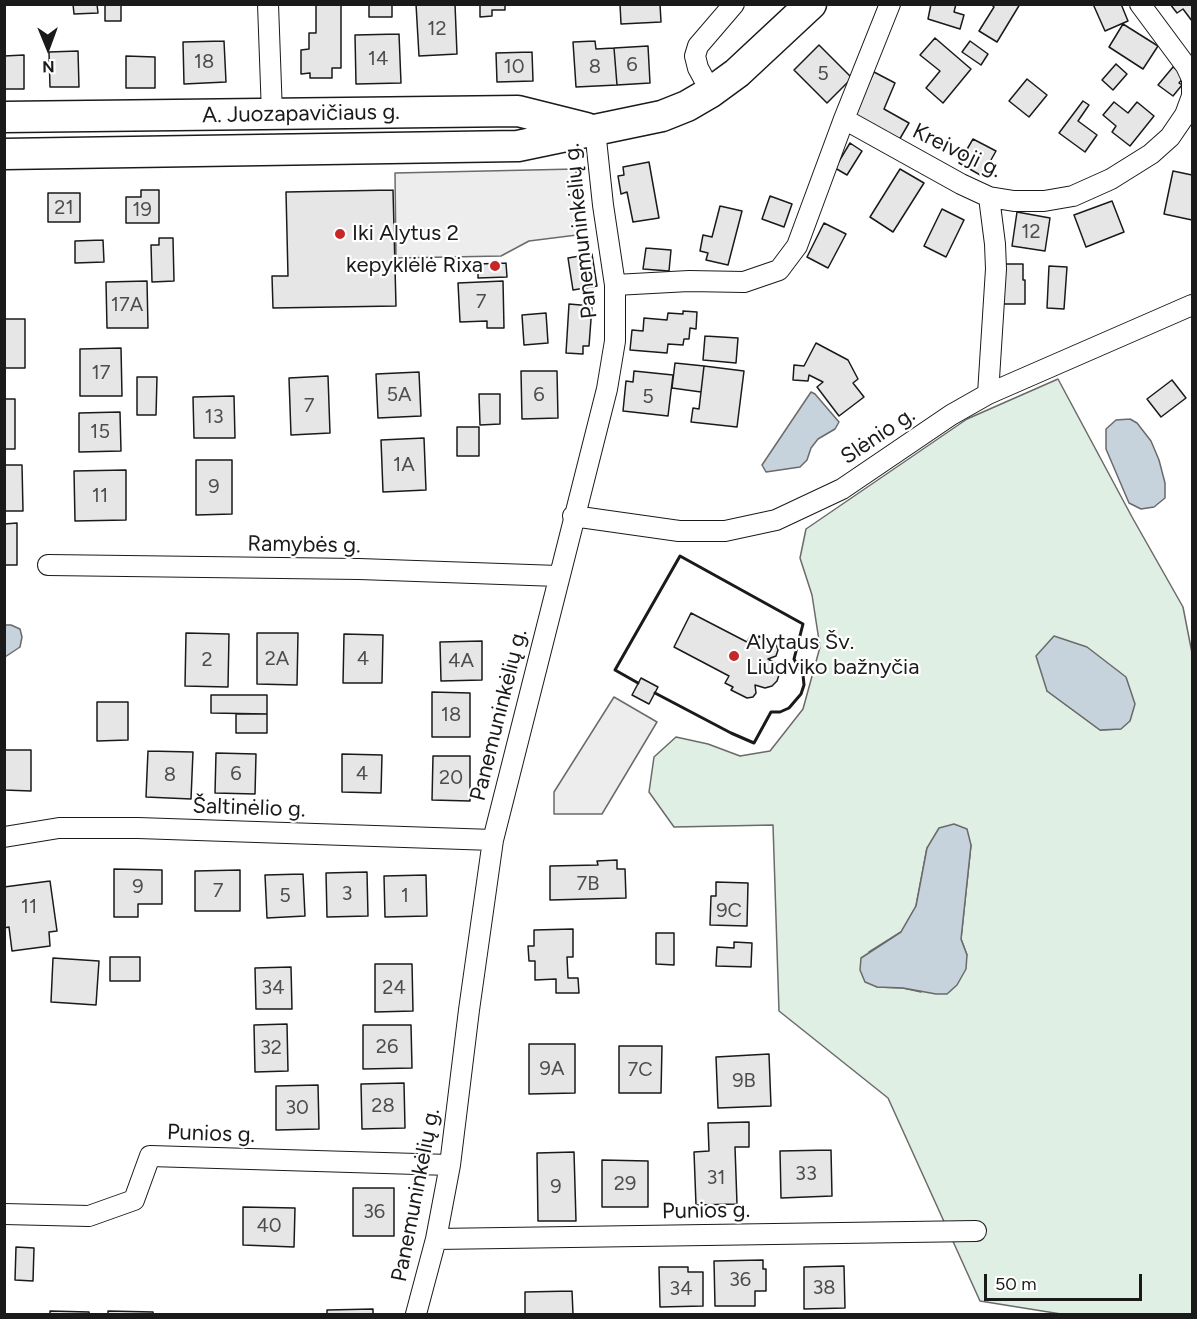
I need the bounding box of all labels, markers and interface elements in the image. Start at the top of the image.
house number: 12 [427,17,447,41]
north arrow [18,18,78,78]
house number: 14 [368,47,388,71]
house number: 18 [194,50,214,74]
house number: 6 [626,53,638,77]
house number: 10 [503,55,525,79]
house number: 8 [589,55,601,79]
text: N [42,57,55,76]
house number: 5 [817,62,829,86]
street label: A. Juozapavičiaus g. [202,99,400,129]
street label: Kreivoji g. [908,118,1006,184]
street label: Panemuninkėlių g. [559,142,603,320]
house number: 21 [54,196,74,220]
house number: 19 [132,198,152,222]
house number: 12 [1021,220,1041,244]
place label: Iki Alytus 2 [352,221,459,247]
marker: Iki Alytus 2 [333,227,347,241]
place label: kepyklėlė Rixa [346,253,483,279]
marker: kepyklėlė Rixa [488,259,502,273]
house number: 7 [476,290,486,314]
house number: 17A [111,293,143,317]
house number: 17 [92,361,110,385]
house number: 5A [386,383,412,407]
house number: 6 [533,383,545,407]
house number: 5 [642,385,654,409]
house number: 7 [304,394,314,418]
street label: Slėnio g. [836,402,920,470]
house number: 13 [204,405,224,429]
house number: 15 [90,420,110,444]
house number: 1A [393,453,415,477]
house number: 9 [208,475,220,499]
house number: 11 [92,484,108,508]
street label: Ramybės g. [247,531,361,559]
street label: Panemuninkėlių g. [465,626,533,804]
place label: Alytaus Šv. Liudviko bažnyčia [746,630,919,682]
house number: 2A [265,647,289,671]
house number: 4 [357,647,369,671]
house number: 2 [201,648,213,672]
house number: 4A [448,649,474,673]
marker: Alytaus Šv. Liudviko bažnyčia [727,649,741,663]
house number: 18 [441,703,461,727]
house number: 6 [230,762,242,786]
house number: 4 [356,762,368,786]
house number: 8 [164,763,176,787]
house number: 20 [439,766,463,790]
street label: Šaltinėlio g. [192,793,306,823]
house number: 7B [577,872,599,896]
house number: 9 [132,875,144,899]
house number: 7 [213,879,223,903]
house number: 3 [342,882,352,906]
house number: 5 [279,884,291,908]
house number: 1 [401,884,409,908]
house number: 11 [21,895,37,919]
house number: 9C [716,899,742,923]
house number: 34 [261,976,285,1000]
house number: 24 [382,976,406,1000]
house number: 26 [376,1035,398,1059]
house number: 32 [260,1036,282,1060]
house number: 9A [540,1057,564,1081]
house number: 7C [627,1058,653,1082]
house number: 9B [732,1069,756,1093]
house number: 28 [371,1094,395,1118]
house number: 30 [285,1096,309,1120]
street label: Panemuninkėlių g. [386,1106,446,1284]
street label: Punios g. [166,1119,256,1149]
house number: 33 [795,1162,817,1186]
house number: 31 [706,1166,726,1190]
house number: 29 [614,1172,636,1196]
house number: 9 [550,1175,562,1199]
street label: Punios g. [662,1197,750,1225]
house number: 36 [363,1200,385,1224]
house number: 40 [256,1214,282,1238]
scale bar [987,1262,1144,1300]
house number: 36 [729,1268,751,1292]
text: 50 m [995,1273,1037,1295]
house number: 38 [812,1276,836,1300]
house number: 34 [669,1277,693,1301]

